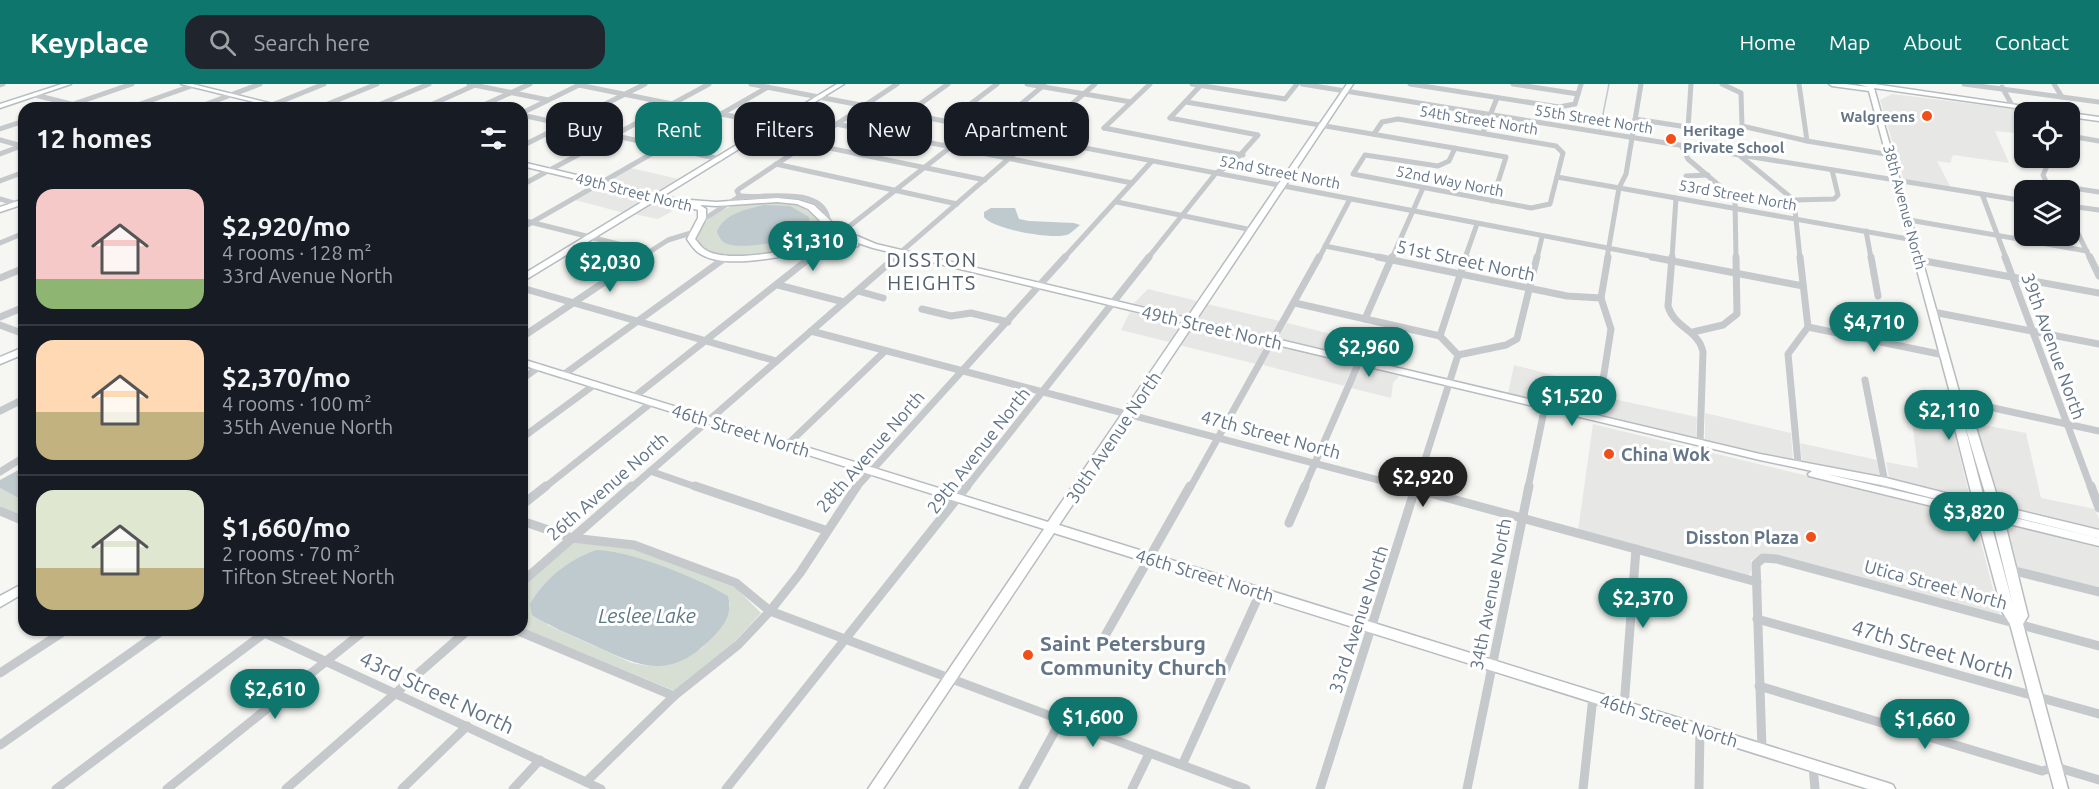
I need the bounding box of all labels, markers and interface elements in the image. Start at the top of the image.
search box [185,15,605,69]
icon: search [206,26,239,59]
text: Keyplace [30,27,149,58]
text: Search here [254,30,370,55]
text: Home [1739,30,1796,54]
text: Map [1829,30,1870,54]
text: About [1903,30,1962,54]
text: Contact [1995,30,2069,54]
street label: 55th Street North [1534,101,1654,137]
chip: Buy [546,102,623,156]
chip: Rent [635,102,722,156]
chip: Filters [734,102,835,156]
chip: New [847,102,932,156]
chip: Apartment [944,102,1089,156]
street label: 54th Street North [1419,102,1539,138]
map controls [2014,102,2080,246]
button: locate [2014,102,2080,168]
place label: Walgreens [1841,108,1915,125]
marker: Walgreens [1920,109,1934,123]
icon: filters [477,122,510,155]
place label: Heritage Private School [1683,122,1785,156]
text: 12 homes [36,124,152,153]
marker: Heritage Private School [1664,132,1678,146]
street label: 38th Avenue North [1880,143,1930,271]
street label: 52nd Street North [1218,152,1342,192]
street label: 52nd Way North [1395,162,1505,200]
street label: 49th Street North [574,169,694,215]
street label: 53rd Street North [1678,176,1798,214]
button: layers [2014,180,2080,246]
text: $2,920/mo [222,212,351,241]
icon: home [84,213,156,285]
pin: $1,310 [764,221,862,272]
text: $1,310 [782,229,844,252]
street label: 51st Street North [1395,236,1537,284]
text: 4 rooms · 128 m² [222,241,372,264]
pin: $2,030 [561,242,659,293]
district label: DISSTON HEIGHTS [886,248,978,294]
text: $2,030 [579,250,641,273]
text: 33rd Avenue North [222,264,393,287]
street label: 39th Avenue North [2018,270,2090,422]
street label: 49th Street North [1140,301,1284,353]
pin: $4,710 [1825,302,1923,353]
text: $4,710 [1843,310,1905,333]
pin: $2,960 [1320,327,1418,378]
text: $2,960 [1338,335,1400,358]
text: $2,370/mo [222,363,351,392]
icon: home [84,364,156,436]
street label: 30th Avenue North [1062,368,1164,506]
pin: $1,520 [1523,376,1621,427]
street label: 29th Avenue North [923,383,1033,517]
text: $1,520 [1541,384,1603,407]
street label: 28th Avenue North [812,386,928,516]
pin: $2,110 [1900,390,1998,441]
text: 4 rooms · 100 m² [222,392,372,415]
text: $2,110 [1918,398,1980,421]
street label: 46th Street North [669,399,813,461]
street label: 47th Street North [1199,406,1343,462]
text: 35th Avenue North [222,415,393,438]
street label: 26th Avenue North [542,428,672,544]
place label: China Wok [1621,444,1710,464]
marker: China Wok [1602,447,1616,461]
pin: $2,920 [1374,457,1472,508]
text: $2,920 [1392,465,1454,488]
pin: $3,820 [1925,492,2023,543]
text: $3,820 [1943,500,2005,523]
text: $1,660/mo [222,513,351,542]
icon: home [84,514,156,586]
street label: 34th Avenue North [1465,516,1515,672]
place label: Disston Plaza [1686,527,1799,547]
marker: Disston Plaza [1804,530,1818,544]
text: 2 rooms · 70 m² [222,542,360,565]
street label: 33rd Avenue North [1325,543,1391,695]
street label: 46th Street North [1133,544,1277,606]
street label: Utica Street North [1862,555,2010,613]
text: Tifton Street North [222,565,395,588]
pin: $2,370 [1594,578,1692,629]
text: $2,370 [1612,586,1674,609]
water label: Leslee Lake [598,604,696,627]
street label: 47th Street North [1849,614,2017,684]
place label: Saint Petersburg Community Church [1040,631,1227,679]
street label: 43rd Street North [356,646,518,738]
marker: Saint Petersburg Community Church [1021,648,1035,662]
pin: $2,610 [226,669,324,720]
text: $2,610 [244,677,306,700]
street label: 46th Street North [1597,689,1741,751]
pin: $1,600 [1044,697,1142,748]
pin: $1,660 [1876,699,1974,750]
text: $1,600 [1062,705,1124,728]
text: $1,660 [1894,707,1956,730]

